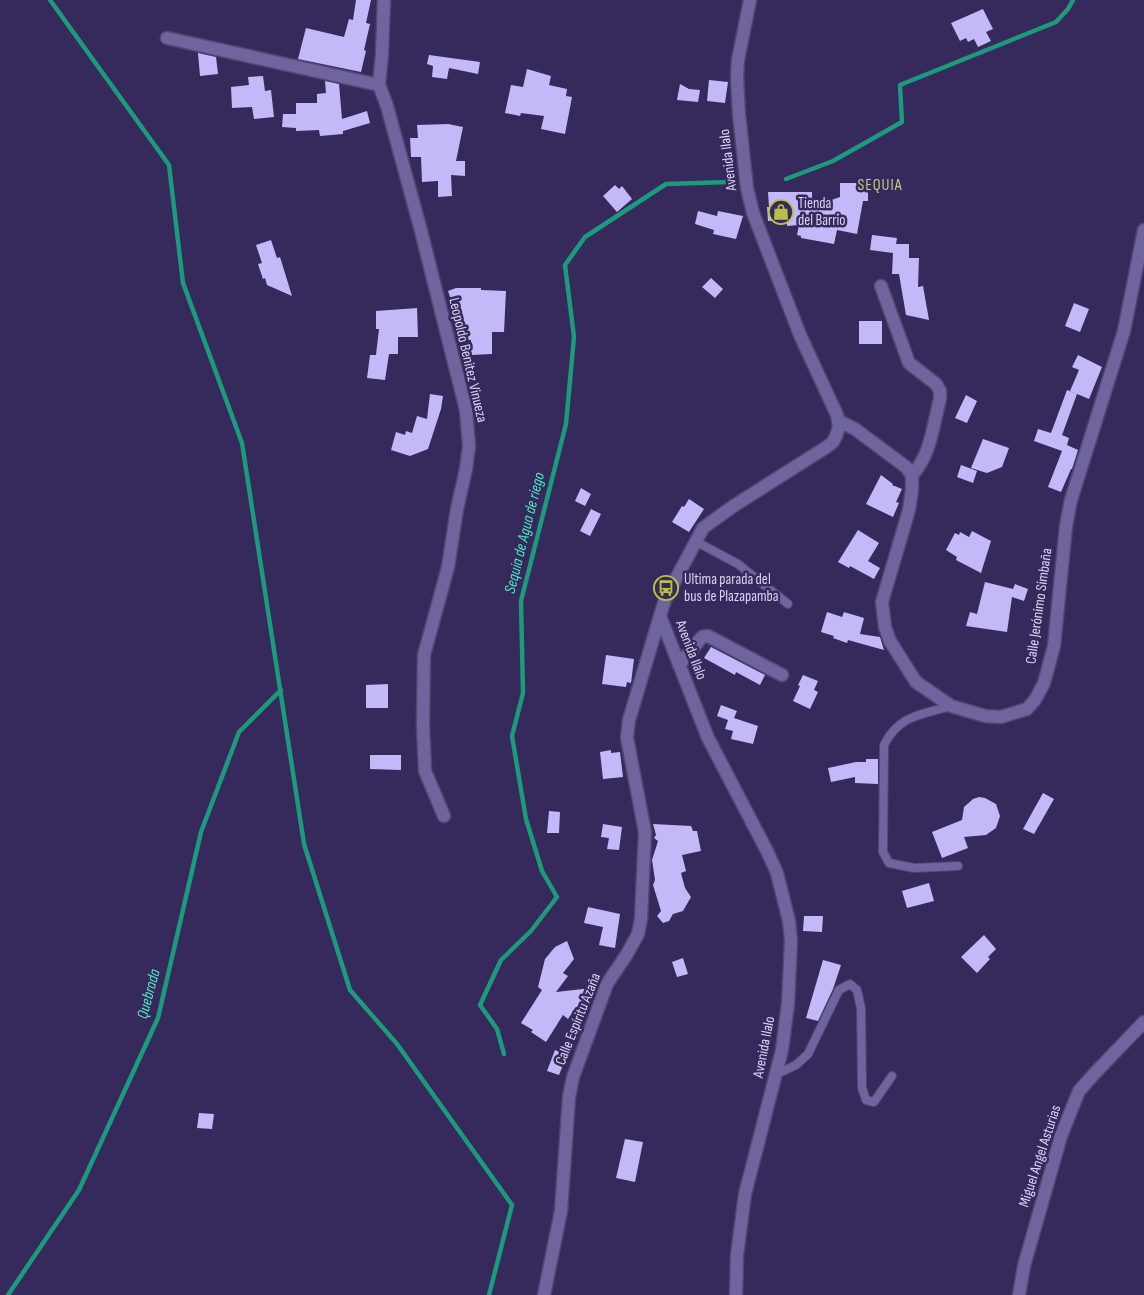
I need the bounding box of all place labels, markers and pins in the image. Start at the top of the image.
place label: Tienda del Barrio [798,194,846,230]
shop icon: Tienda del Barrio [768,199,794,225]
place label: Ultima parada del bus de Plazapamba [684,570,779,606]
bus stop icon: Ultima parada del bus de Plazapamba [653,575,679,601]

